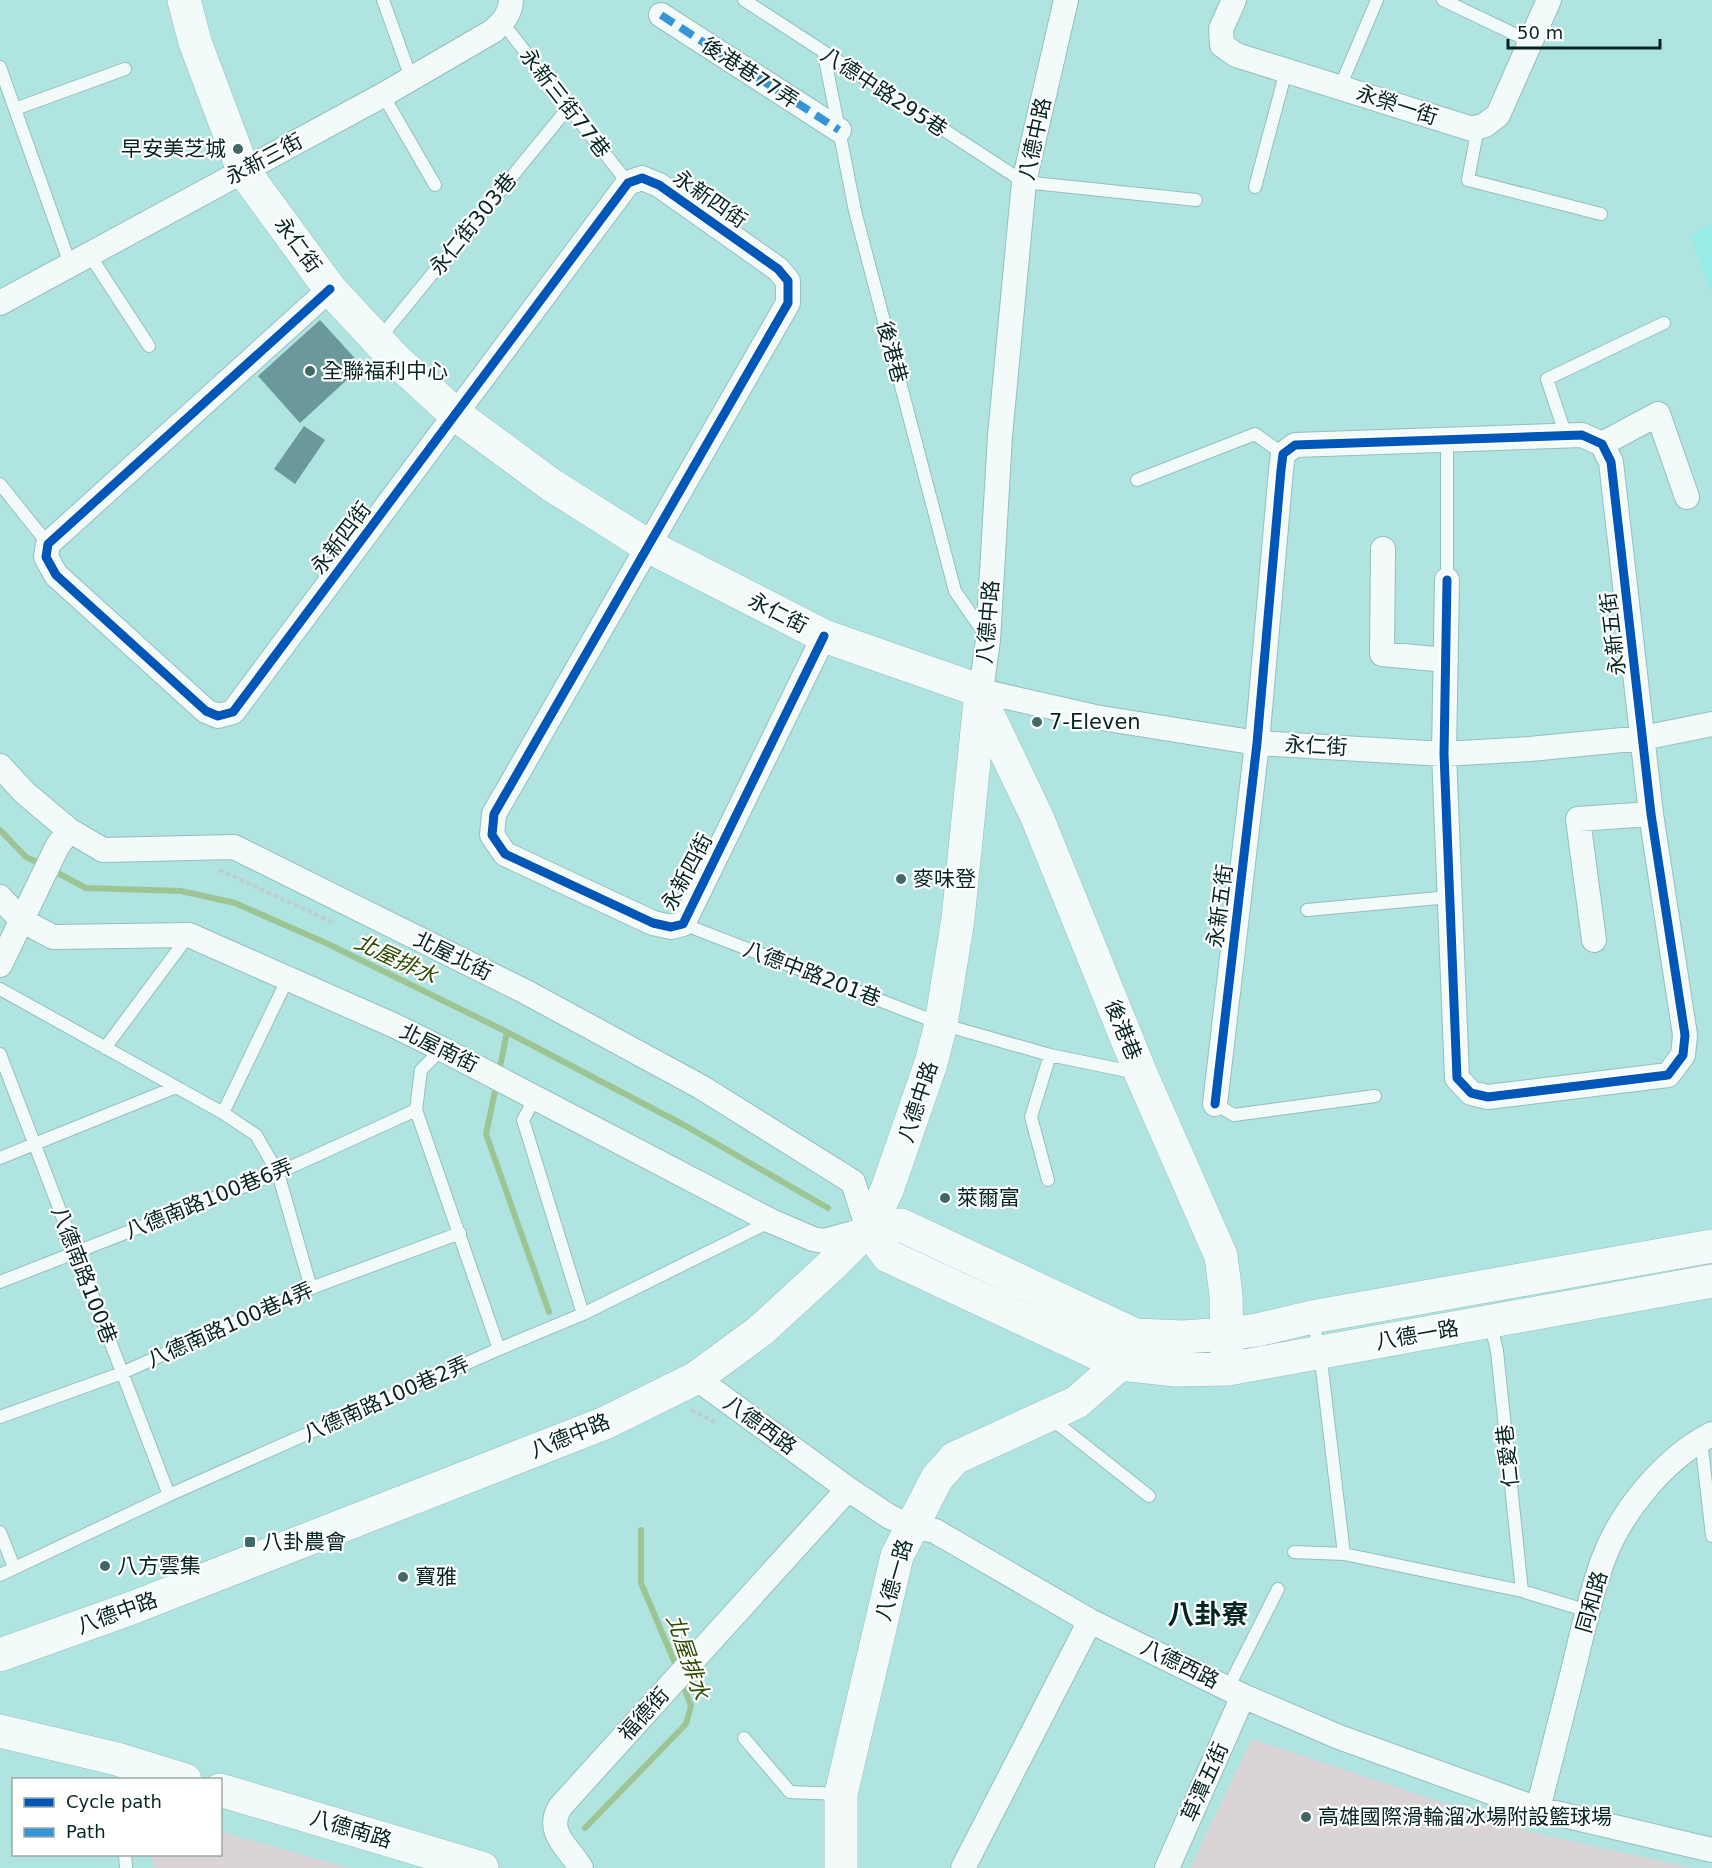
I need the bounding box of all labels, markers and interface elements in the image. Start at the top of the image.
scale bar [1508,12,1660,50]
text: 50 m [1517,22,1563,43]
street label: 後港巷77弄 [697,33,803,113]
street label: 八德中路295巷 [817,42,951,142]
street label: 永新三街77巷 [515,44,615,162]
street label: 永榮一街 [1353,81,1441,129]
street label: 八德中路 [1015,95,1055,183]
street label: 永新三街 [221,129,307,189]
place label: 早安美芝城 [121,137,226,161]
marker: 早安美芝城 [231,142,245,156]
street label: 永新四街 [669,165,751,233]
street label: 永仁街303巷 [425,168,521,280]
street label: 永仁街 [270,212,326,278]
street label: 後港巷 [872,318,912,386]
place label: 全聯福利中心 [322,359,448,383]
marker: 全聯福利中心 [303,364,317,378]
street label: 永新四街 [306,497,376,579]
street label: 八德中路 [972,579,1004,665]
street label: 永仁街 [744,588,812,638]
street label: 永新五街 [1596,591,1630,677]
place label: 7-Eleven [1049,710,1141,734]
marker: 7-Eleven [1030,715,1044,729]
street label: 永仁街 [1284,732,1348,760]
street label: 永新四街 [657,829,717,915]
street label: 永新五街 [1203,863,1237,949]
place label: 麥味登 [913,867,976,891]
marker: 麥味登 [894,872,908,886]
street label: 北屋北街 [410,927,496,985]
water label: 北屋排水 [351,929,442,989]
street label: 八德中路201巷 [740,937,884,1011]
street label: 後港巷 [1100,996,1146,1064]
street label: 北屋南街 [396,1019,482,1077]
street label: 八德中路 [894,1058,942,1146]
street label: 八德南路100巷6弄 [121,1154,297,1244]
place label: 萊爾富 [957,1186,1020,1210]
marker: 萊爾富 [938,1191,952,1205]
street label: 八德南路100巷 [47,1203,121,1347]
street label: 八德南路100巷4弄 [143,1278,317,1372]
street label: 八德一路 [1374,1316,1460,1354]
street label: 八德南路100巷2弄 [299,1352,473,1446]
street label: 八德西路 [719,1391,801,1459]
street label: 八德中路 [527,1409,613,1463]
street label: 仁愛巷 [1493,1423,1523,1489]
place label: 八卦農會 [262,1530,346,1554]
marker: 八卦農會 [243,1535,257,1549]
street label: 八德一路 [871,1536,917,1624]
place label: 八方雲集 [117,1554,201,1578]
marker: 八方雲集 [98,1559,112,1573]
place label: 寶雅 [415,1565,457,1589]
street label: 同和路 [1572,1568,1612,1636]
marker: 寶雅 [396,1570,410,1584]
street label: 八德中路 [73,1587,161,1639]
district label: 八卦寮 [1168,1599,1249,1630]
water label: 北屋排水 [662,1611,714,1704]
street label: 八德西路 [1137,1635,1223,1693]
street label: 福德街 [614,1683,674,1745]
street label: 草潭五街 [1177,1739,1233,1825]
legend [12,1778,222,1856]
text: Cycle path [66,1791,162,1812]
street label: 八德南路 [307,1805,395,1853]
place label: 高雄國際滑輪溜冰場附設籃球場 [1318,1805,1612,1829]
marker: 高雄國際滑輪溜冰場附設籃球場 [1299,1810,1313,1824]
text: Path [66,1821,106,1842]

